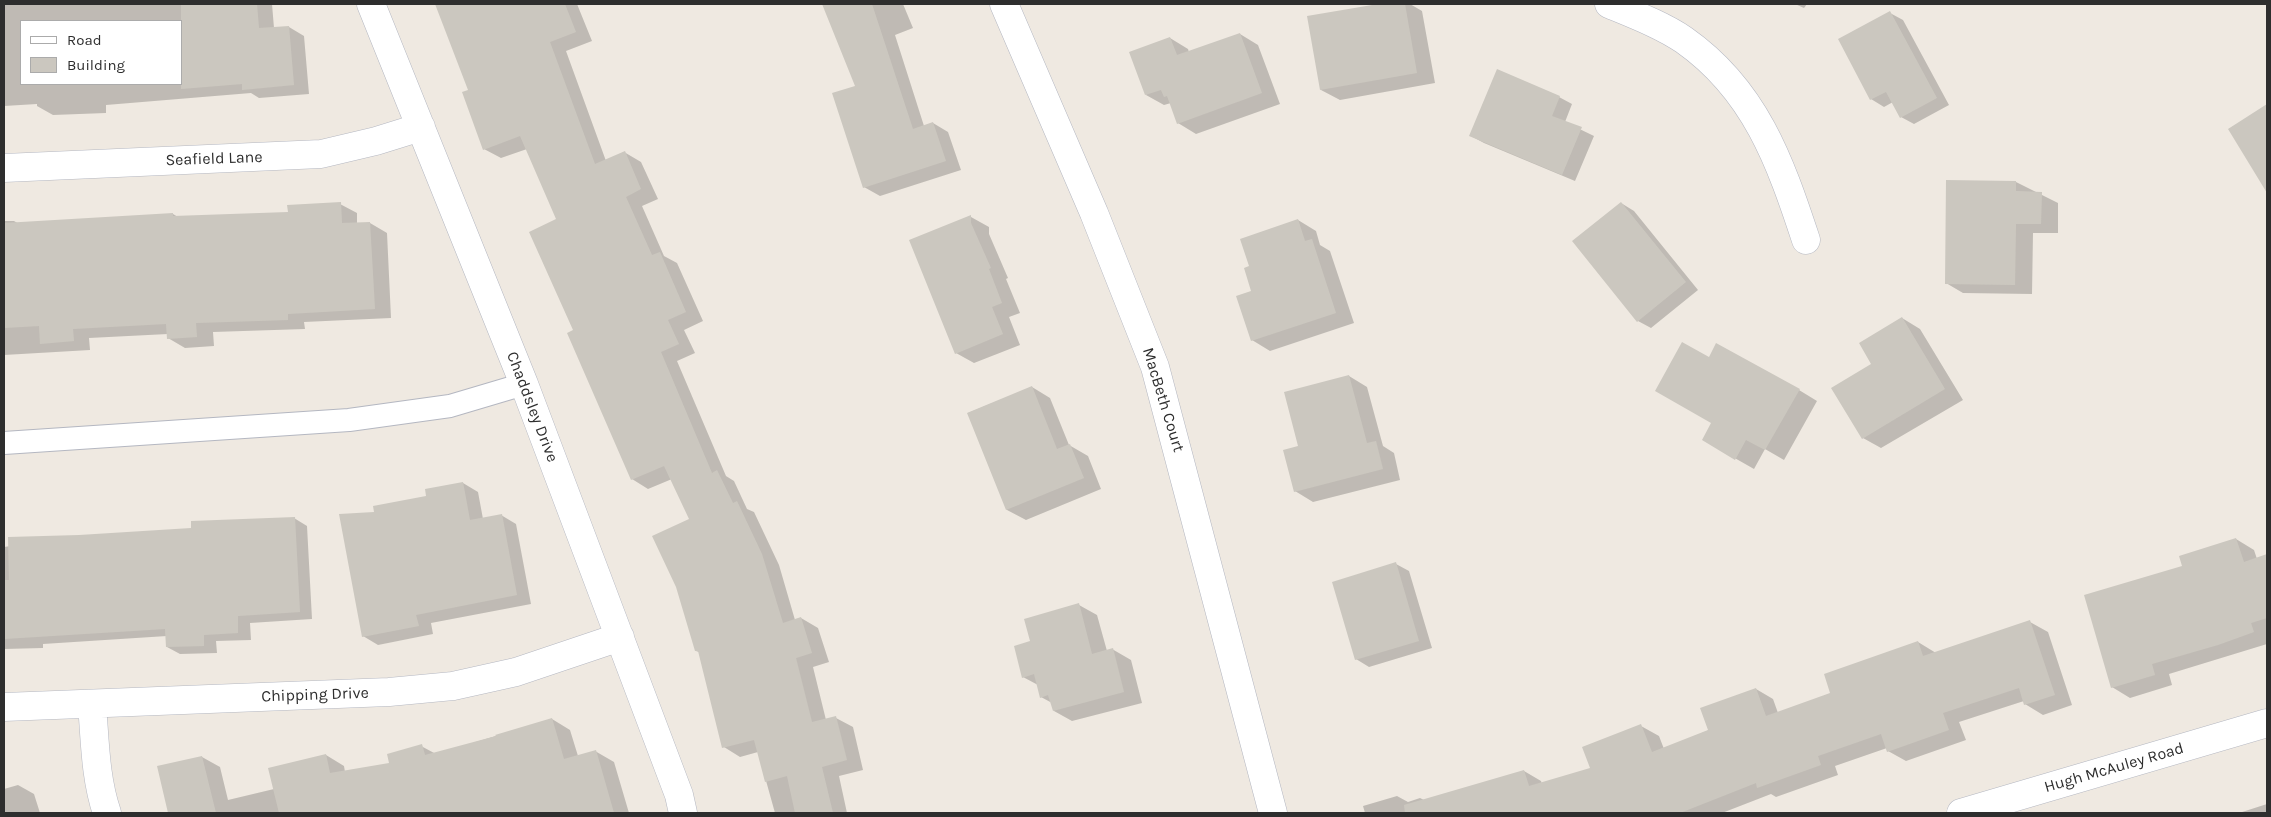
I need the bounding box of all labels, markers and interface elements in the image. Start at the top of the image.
legend [20,20,182,85]
text: Road [67,31,102,49]
text: Building [67,56,125,74]
street label: Seafield Lane [165,148,263,170]
street label: MacBeth Court [1138,345,1188,455]
street label: Chaddsley Drive [502,349,562,465]
street label: Chipping Drive [261,684,369,706]
street label: Hugh McAuley Road [2042,739,2186,797]

